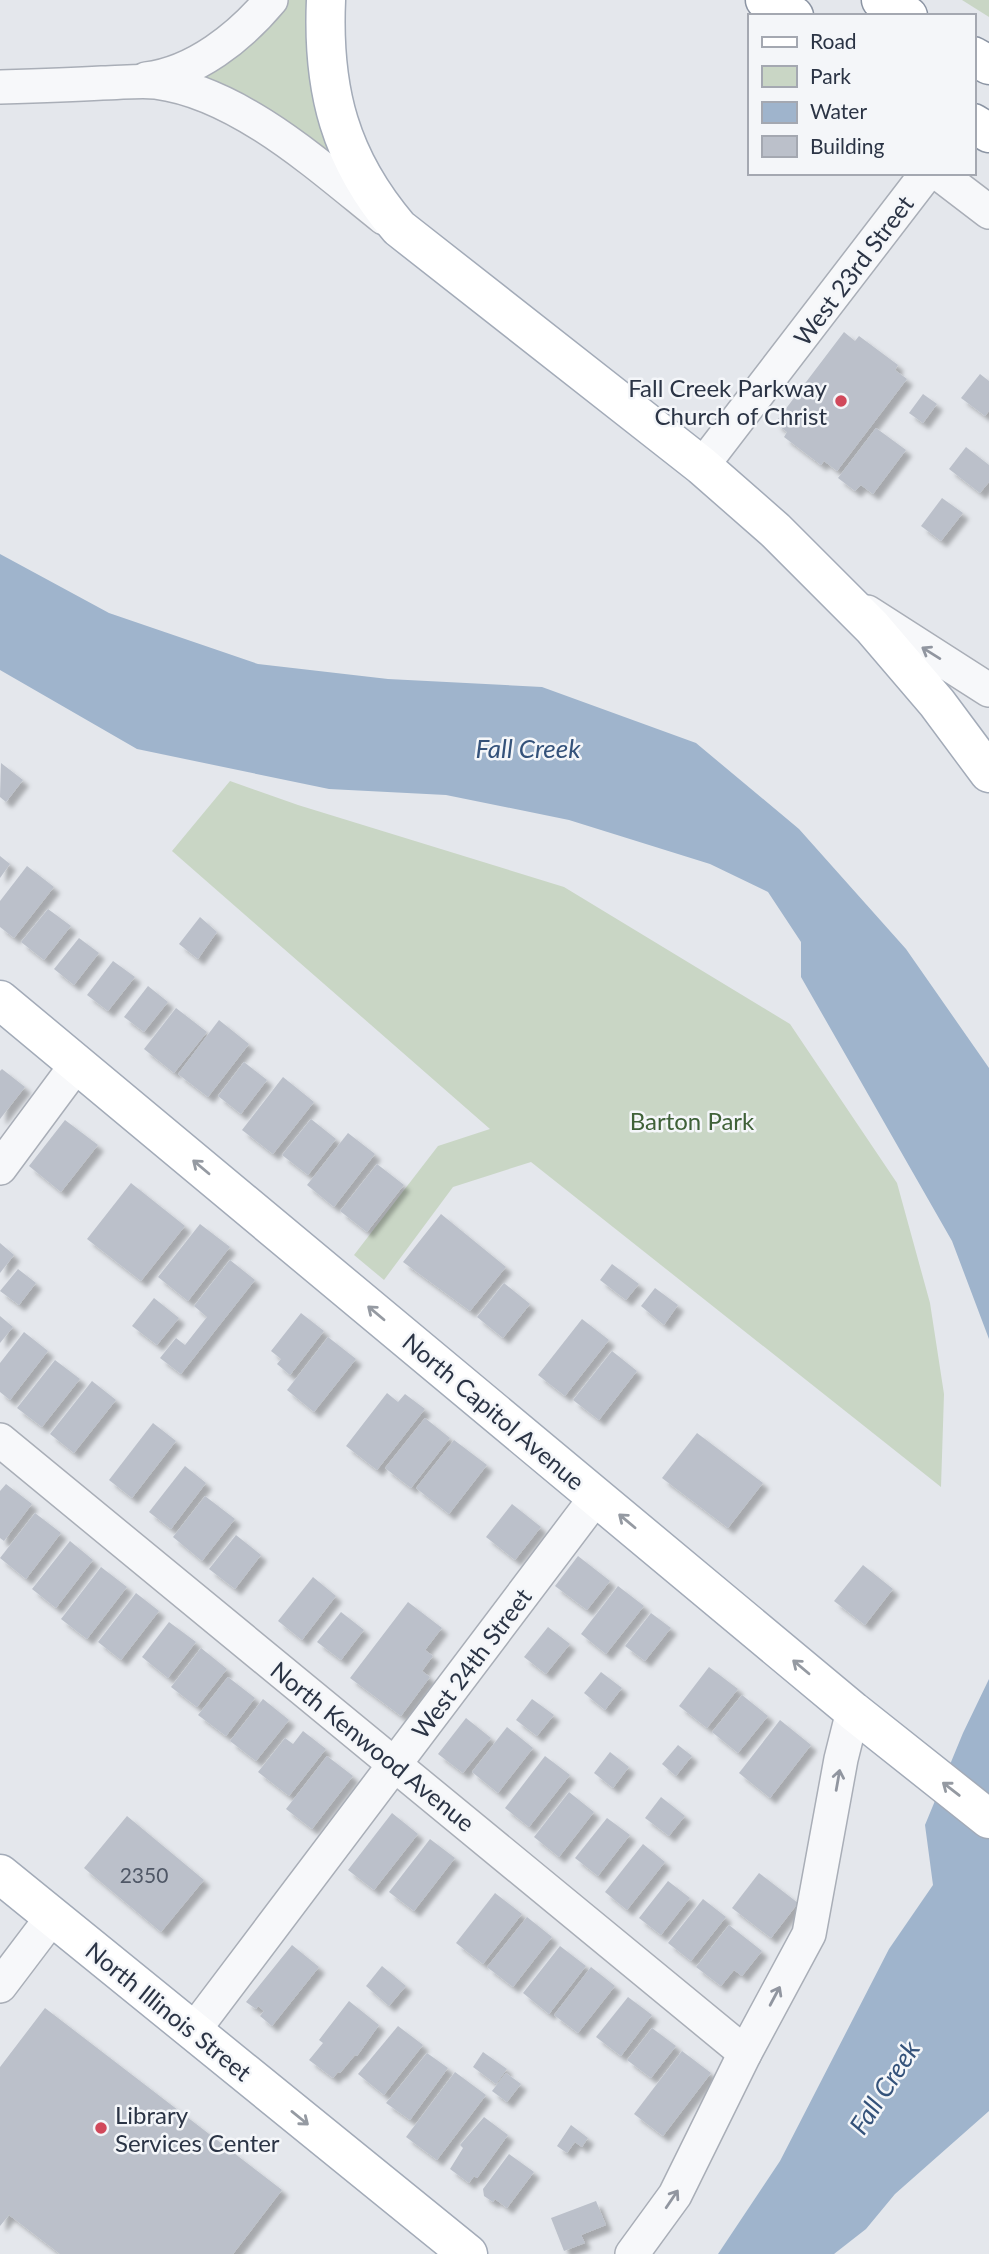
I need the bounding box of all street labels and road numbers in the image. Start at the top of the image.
street label: West 23rd Street [787,189,919,351]
street label: North Capitol Avenue [397,1327,591,1495]
street label: West 24th Street [405,1582,537,1744]
street label: North Kenwood Avenue [265,1655,481,1837]
street label: North Illinois Street [80,1935,258,2087]

